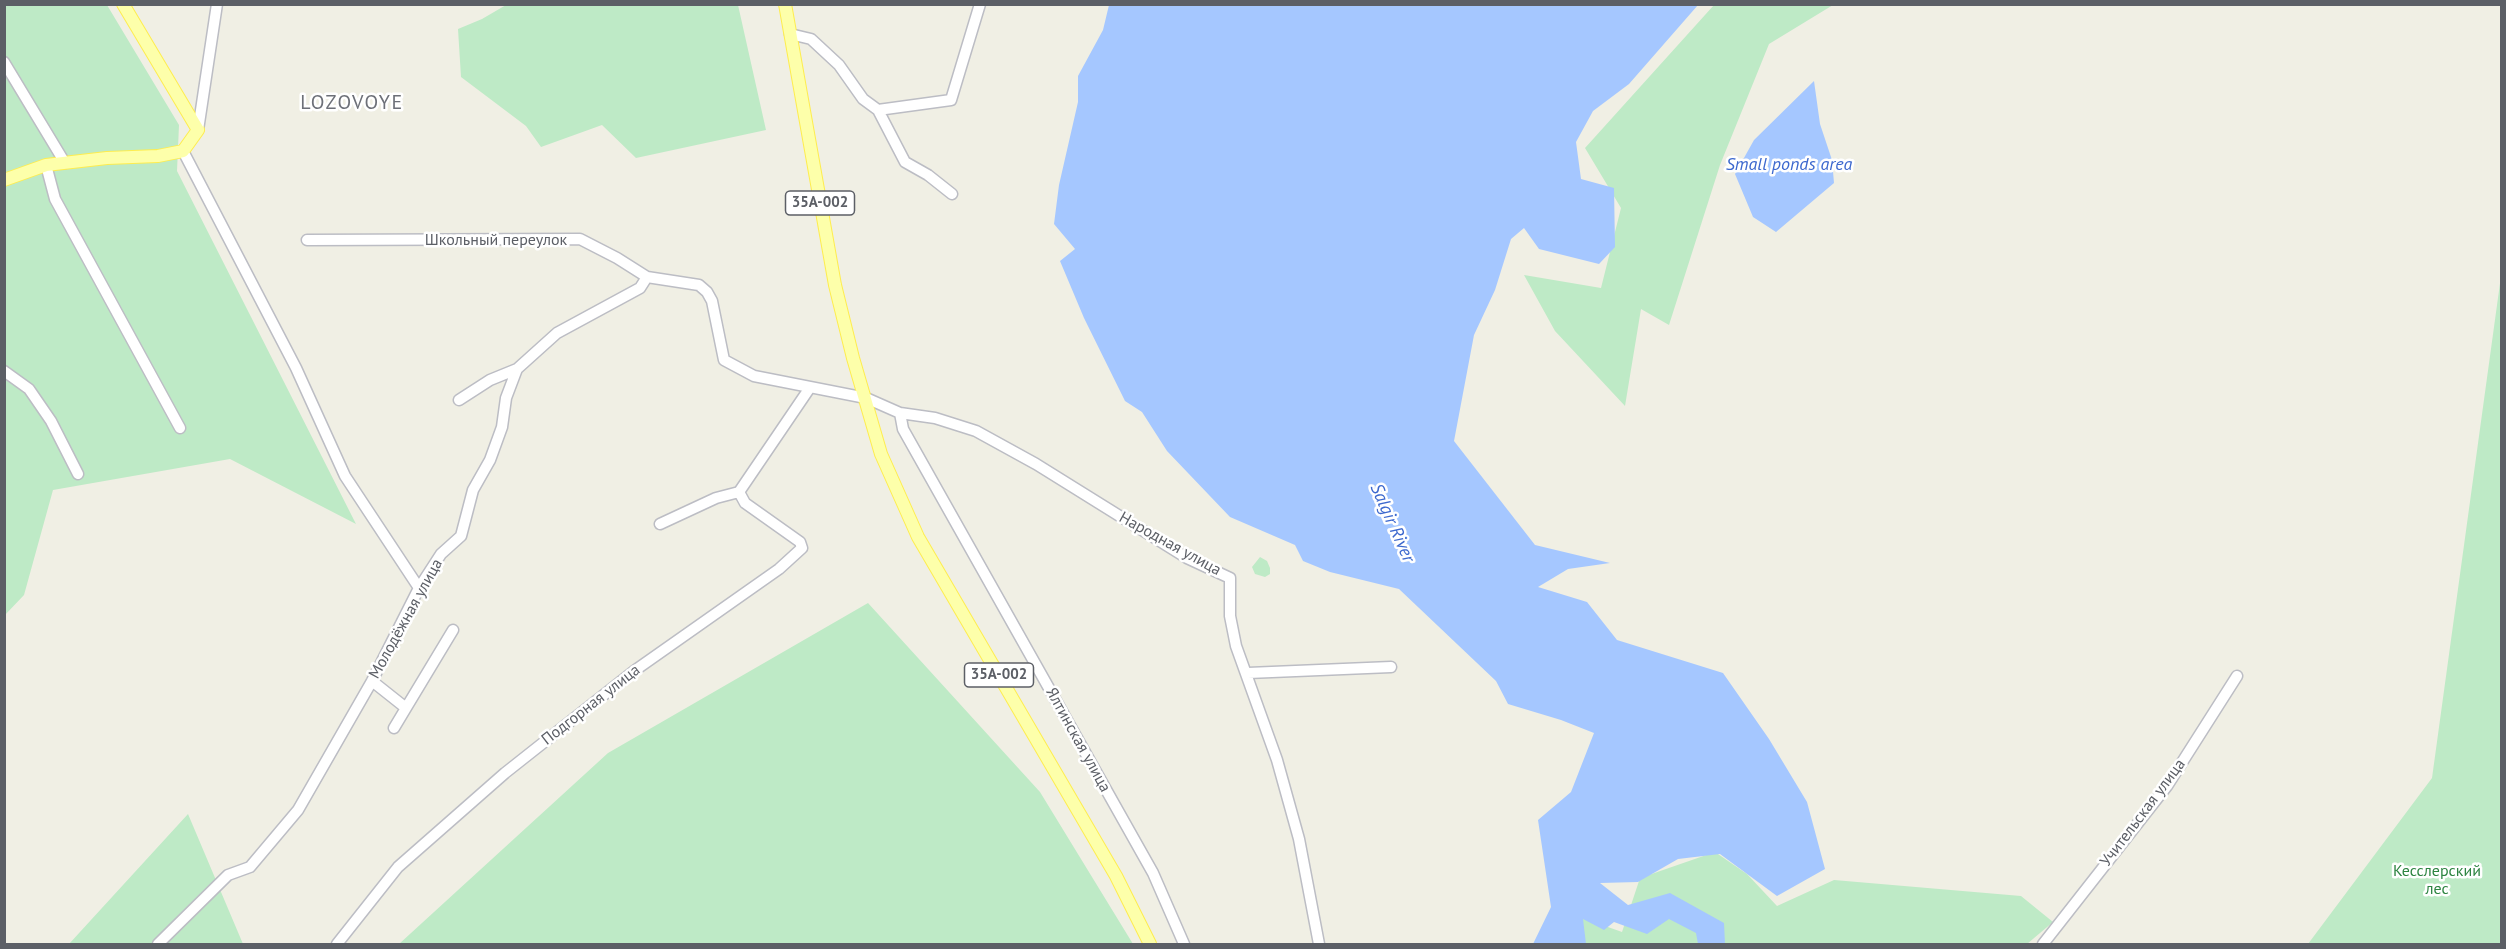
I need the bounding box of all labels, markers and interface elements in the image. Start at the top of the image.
district label: LOZOVOYE [300,91,404,115]
water label: Small ponds area [1726,154,1852,176]
road number: 35А-002 [786,191,854,215]
street label: Школьный переулок [425,230,567,250]
water label: Salgir River [1365,480,1419,566]
street label: Народная улица [1116,508,1224,580]
street label: Молодёжная улица [365,556,447,682]
street label: Подгорная улица [538,661,644,749]
road number: 35А-002 [964,663,1034,687]
street label: Ялтинская улица [1041,684,1115,796]
street label: Учительская улица [2096,755,2190,871]
park label: Кесслерский лес [2393,861,2481,899]

